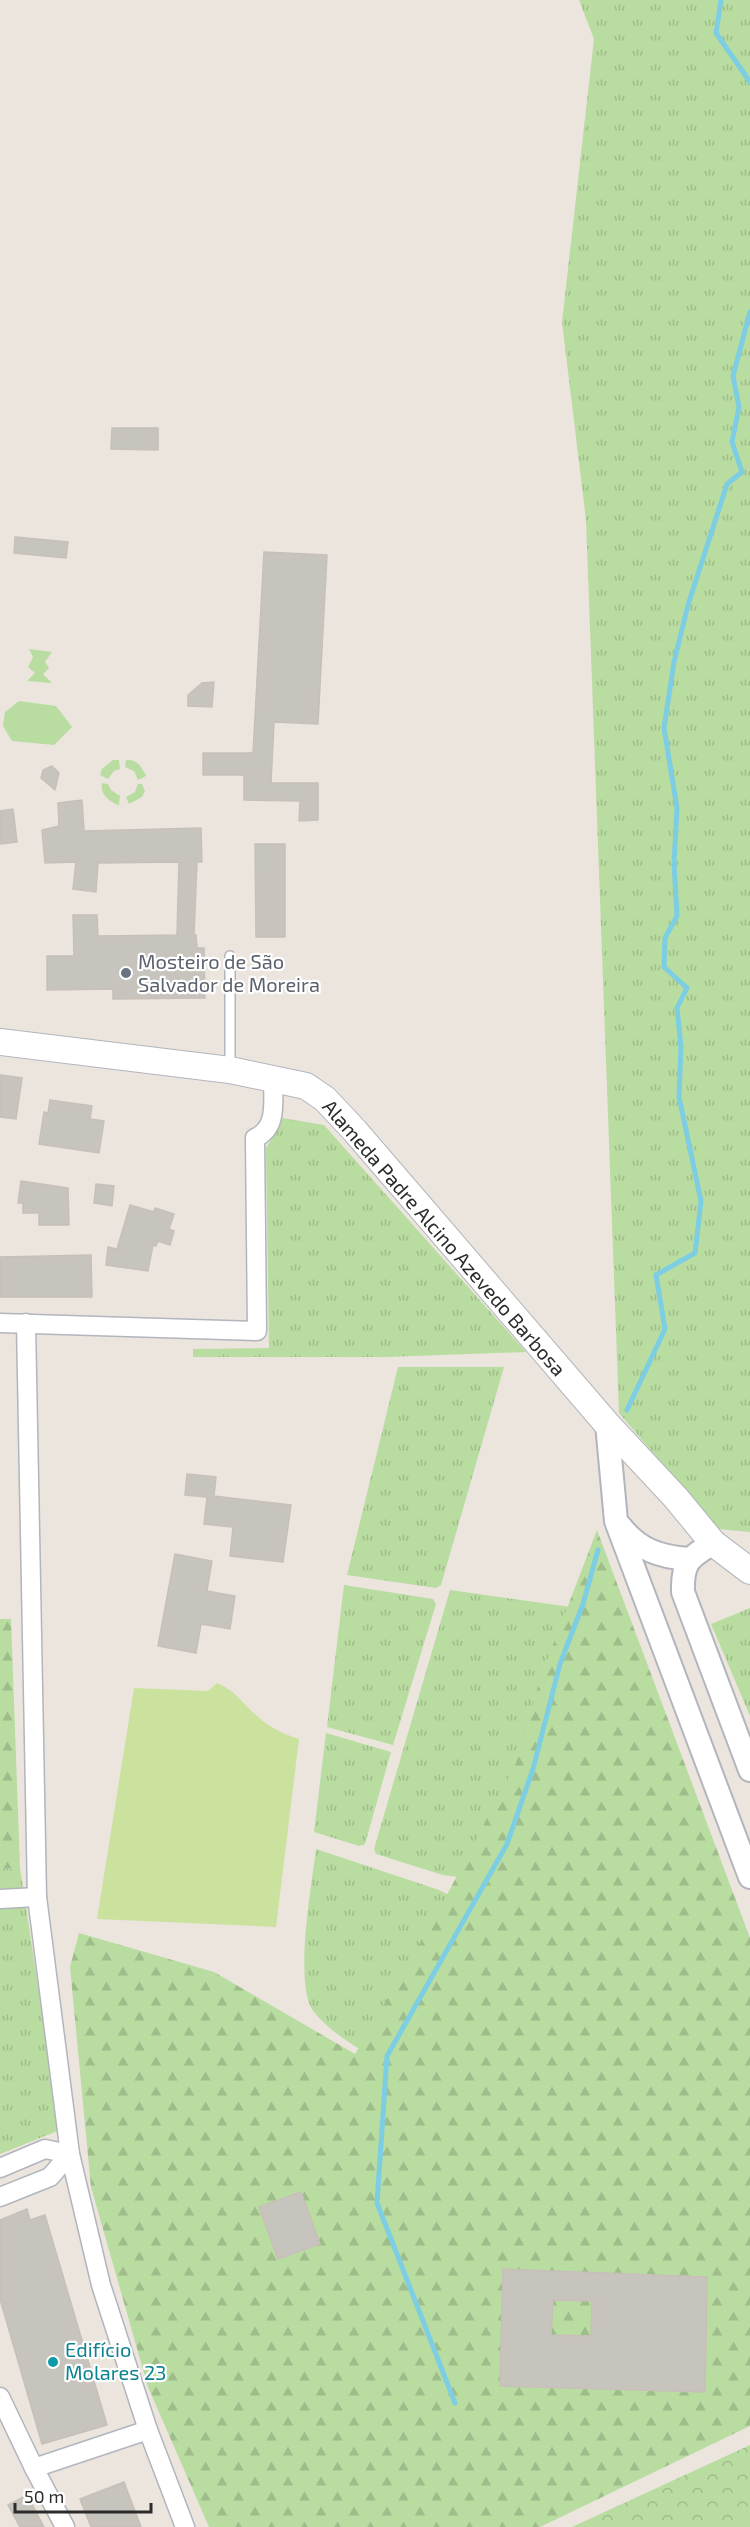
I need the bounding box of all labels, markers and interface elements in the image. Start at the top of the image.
place label: Mosteiro de São Salvador de Moreira [138,949,320,996]
marker: Mosteiro de São Salvador de Moreira [119,966,133,980]
street label: Alameda Padre Alcino Azevedo Barbosa [318,1094,571,1380]
place label: Edifício Molares 23 [65,2337,166,2384]
marker: Edifício Molares 23 [46,2355,60,2369]
scale bar [15,2476,152,2514]
text: 50 m [24,2485,64,2507]

